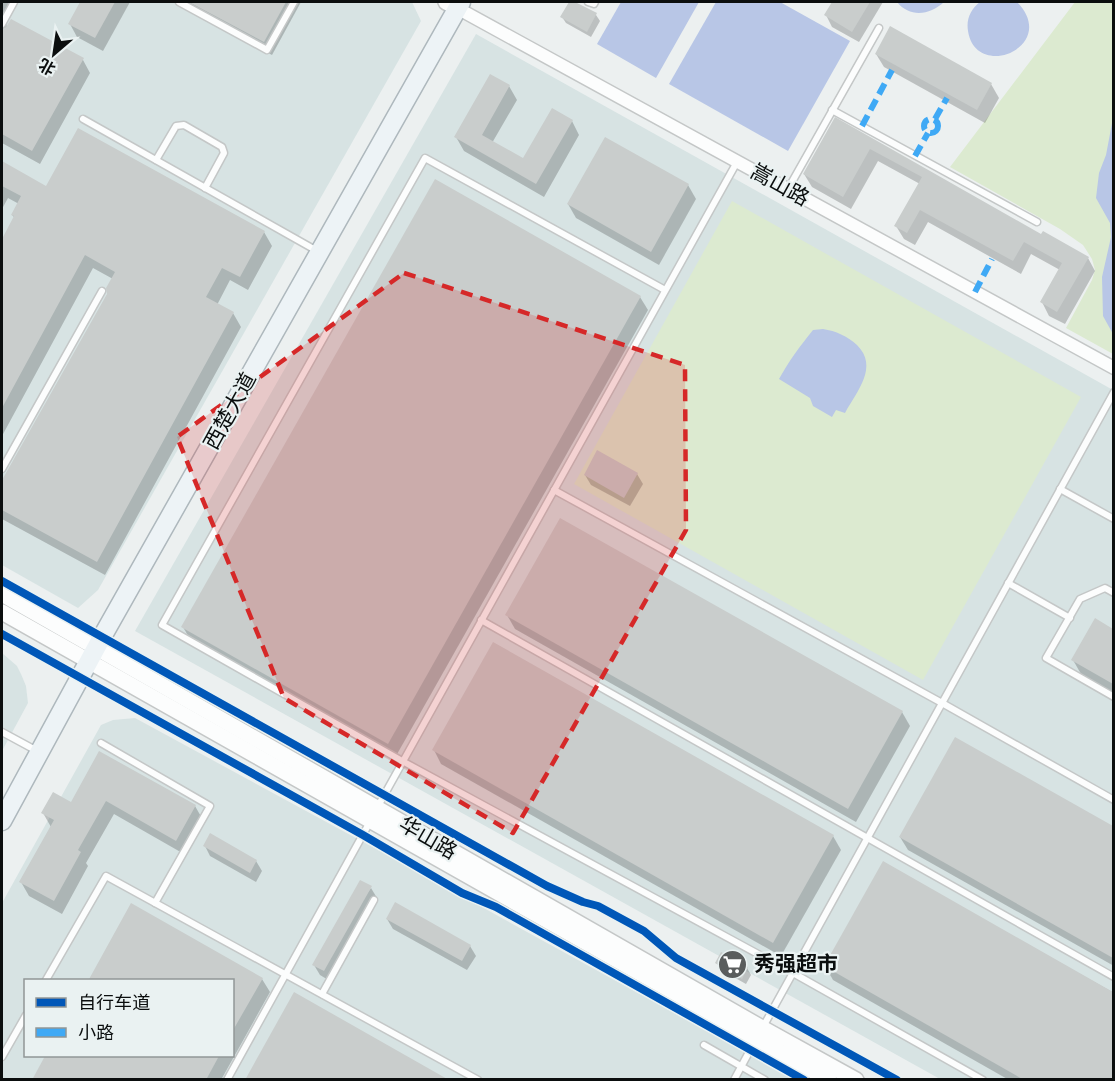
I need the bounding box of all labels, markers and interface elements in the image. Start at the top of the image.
north arrow [24,24,84,84]
text: 北 [35,54,59,79]
street label: 嵩山路 [746,158,814,212]
street label: 西楚大道 [198,368,262,454]
street label: 华山路 [394,811,462,865]
supermarket icon: 秀强超市 [717,948,749,980]
place label: 秀强超市 [754,951,838,977]
legend [24,979,234,1057]
text: 自行车道 [78,992,150,1014]
text: 小路 [78,1022,114,1044]

